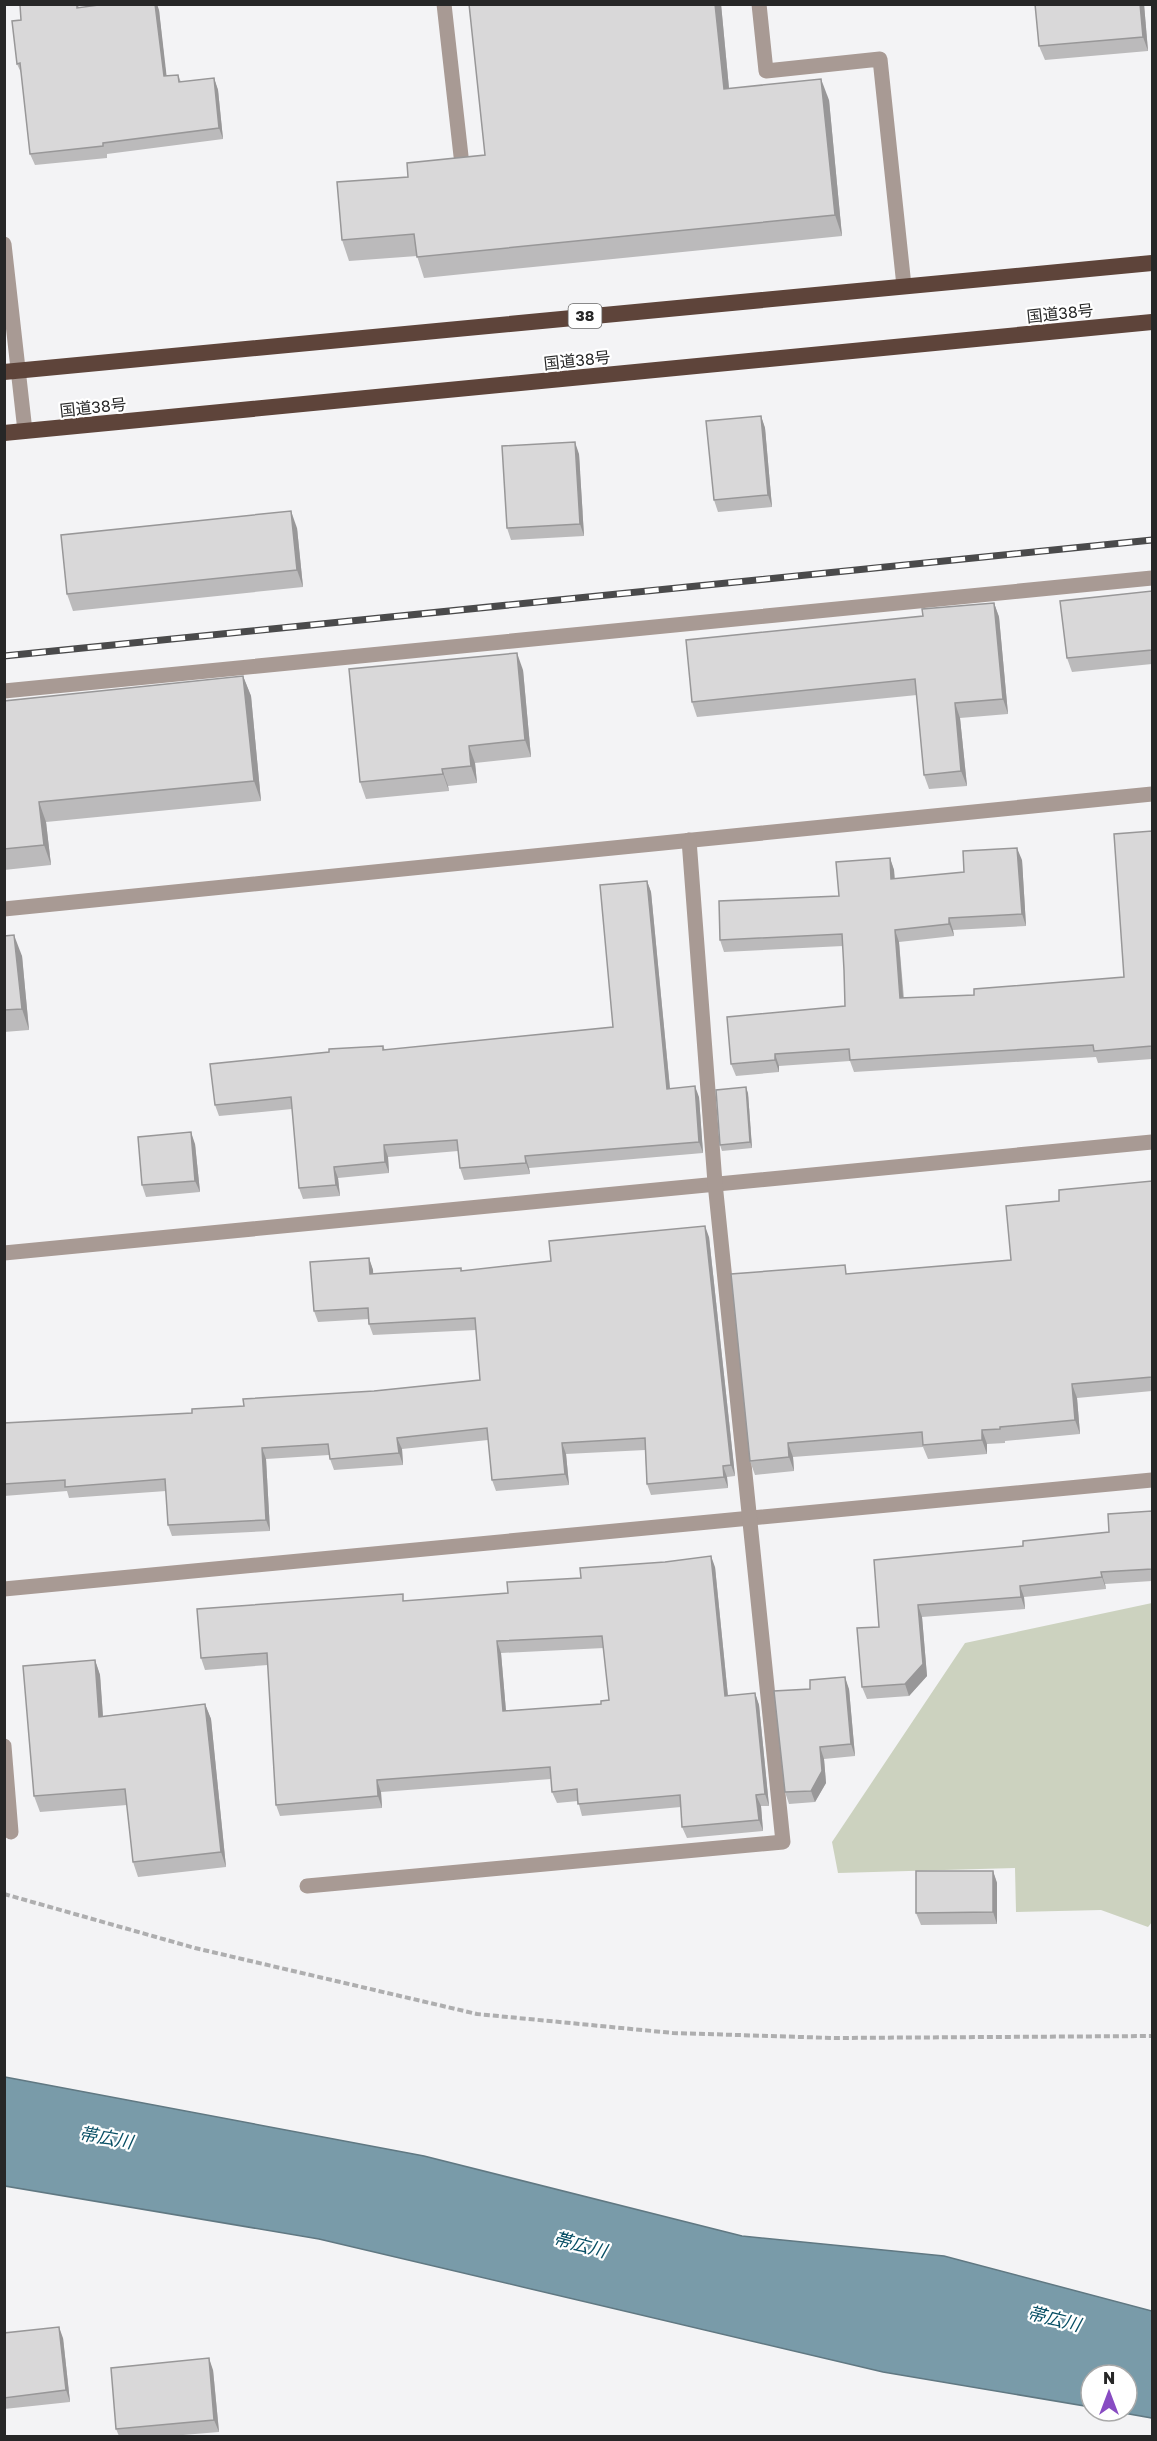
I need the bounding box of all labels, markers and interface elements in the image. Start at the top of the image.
street label: 国道38号 [1026,300,1094,326]
road number: 38 [568,304,602,328]
street label: 国道38号 [543,347,611,373]
street label: 国道38号 [59,394,127,420]
water label: 帯広川 [78,2121,137,2153]
water label: 帯広川 [551,2226,611,2262]
water label: 帯広川 [1025,2301,1085,2336]
north arrow [1079,2363,1139,2423]
text: N [1103,2368,1115,2388]

